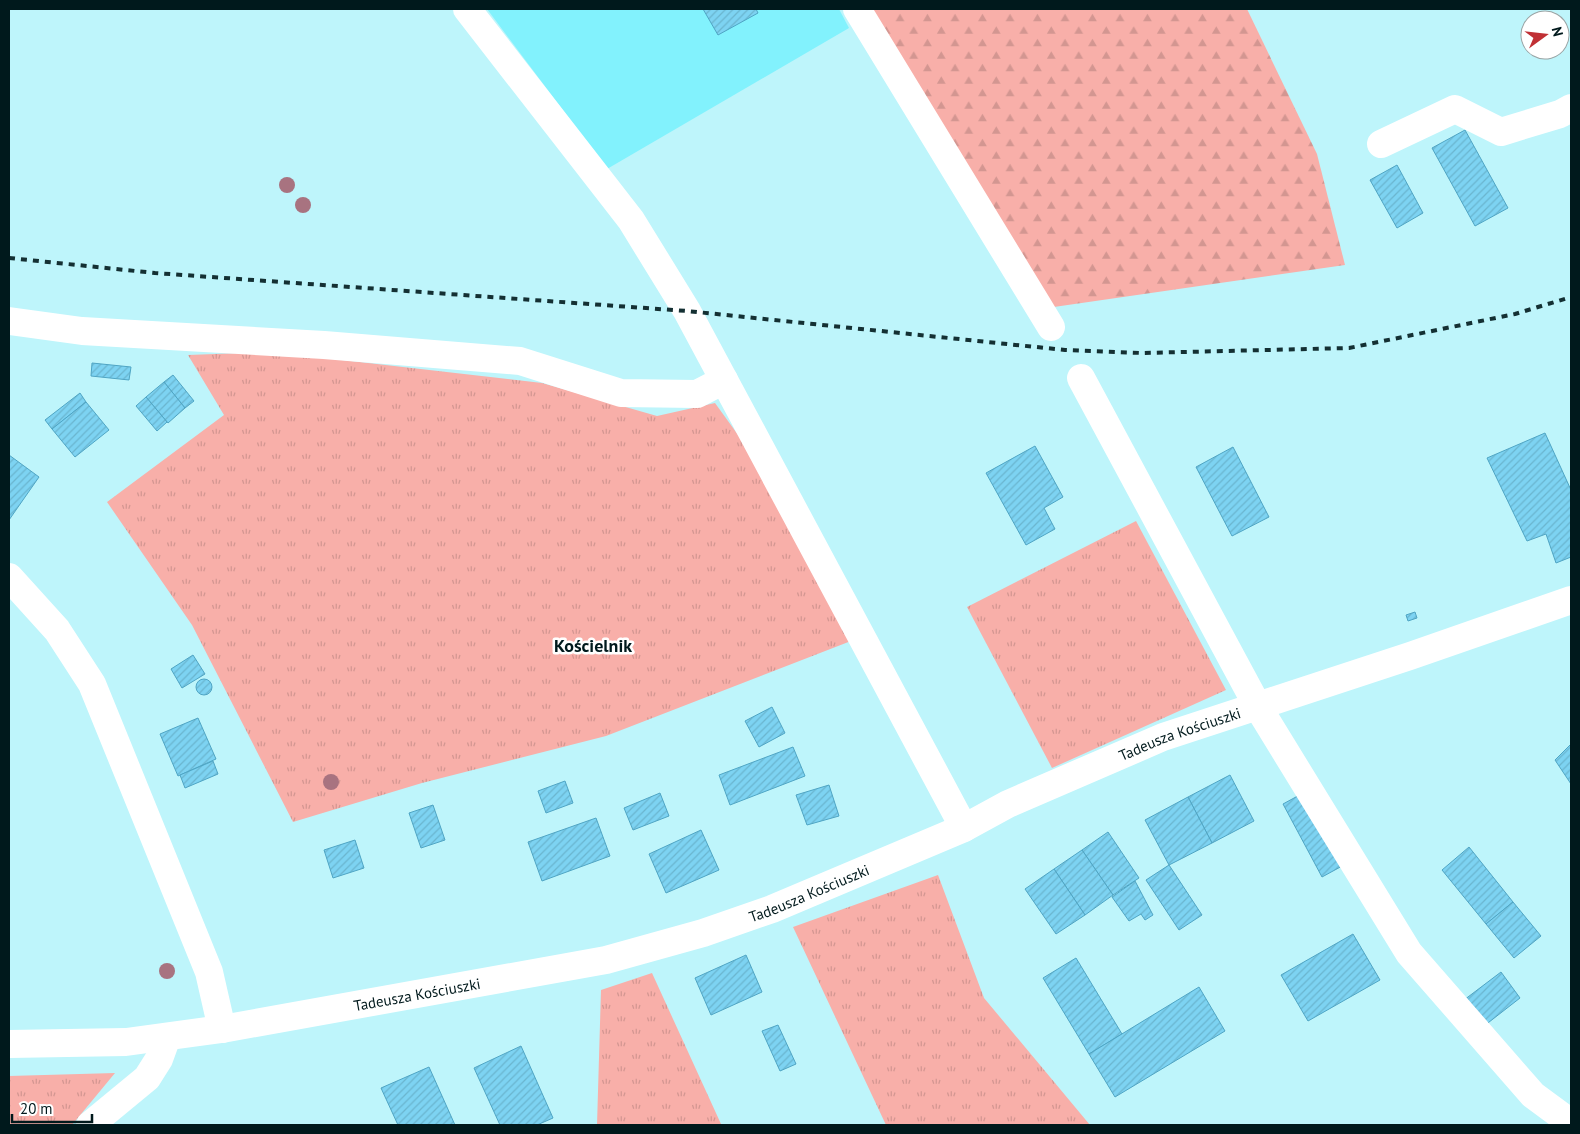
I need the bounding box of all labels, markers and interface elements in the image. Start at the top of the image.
north arrow [1520,10,1570,60]
text: N [1548,25,1567,38]
district label: Kościelnik [554,634,632,657]
street label: Tadeusza Kościuszki [1116,703,1243,765]
street label: Tadeusza Kościuszki [746,860,872,926]
street label: Tadeusza Kościuszki [352,973,482,1015]
scale bar [12,1092,92,1124]
text: 20 m [20,1099,53,1118]

